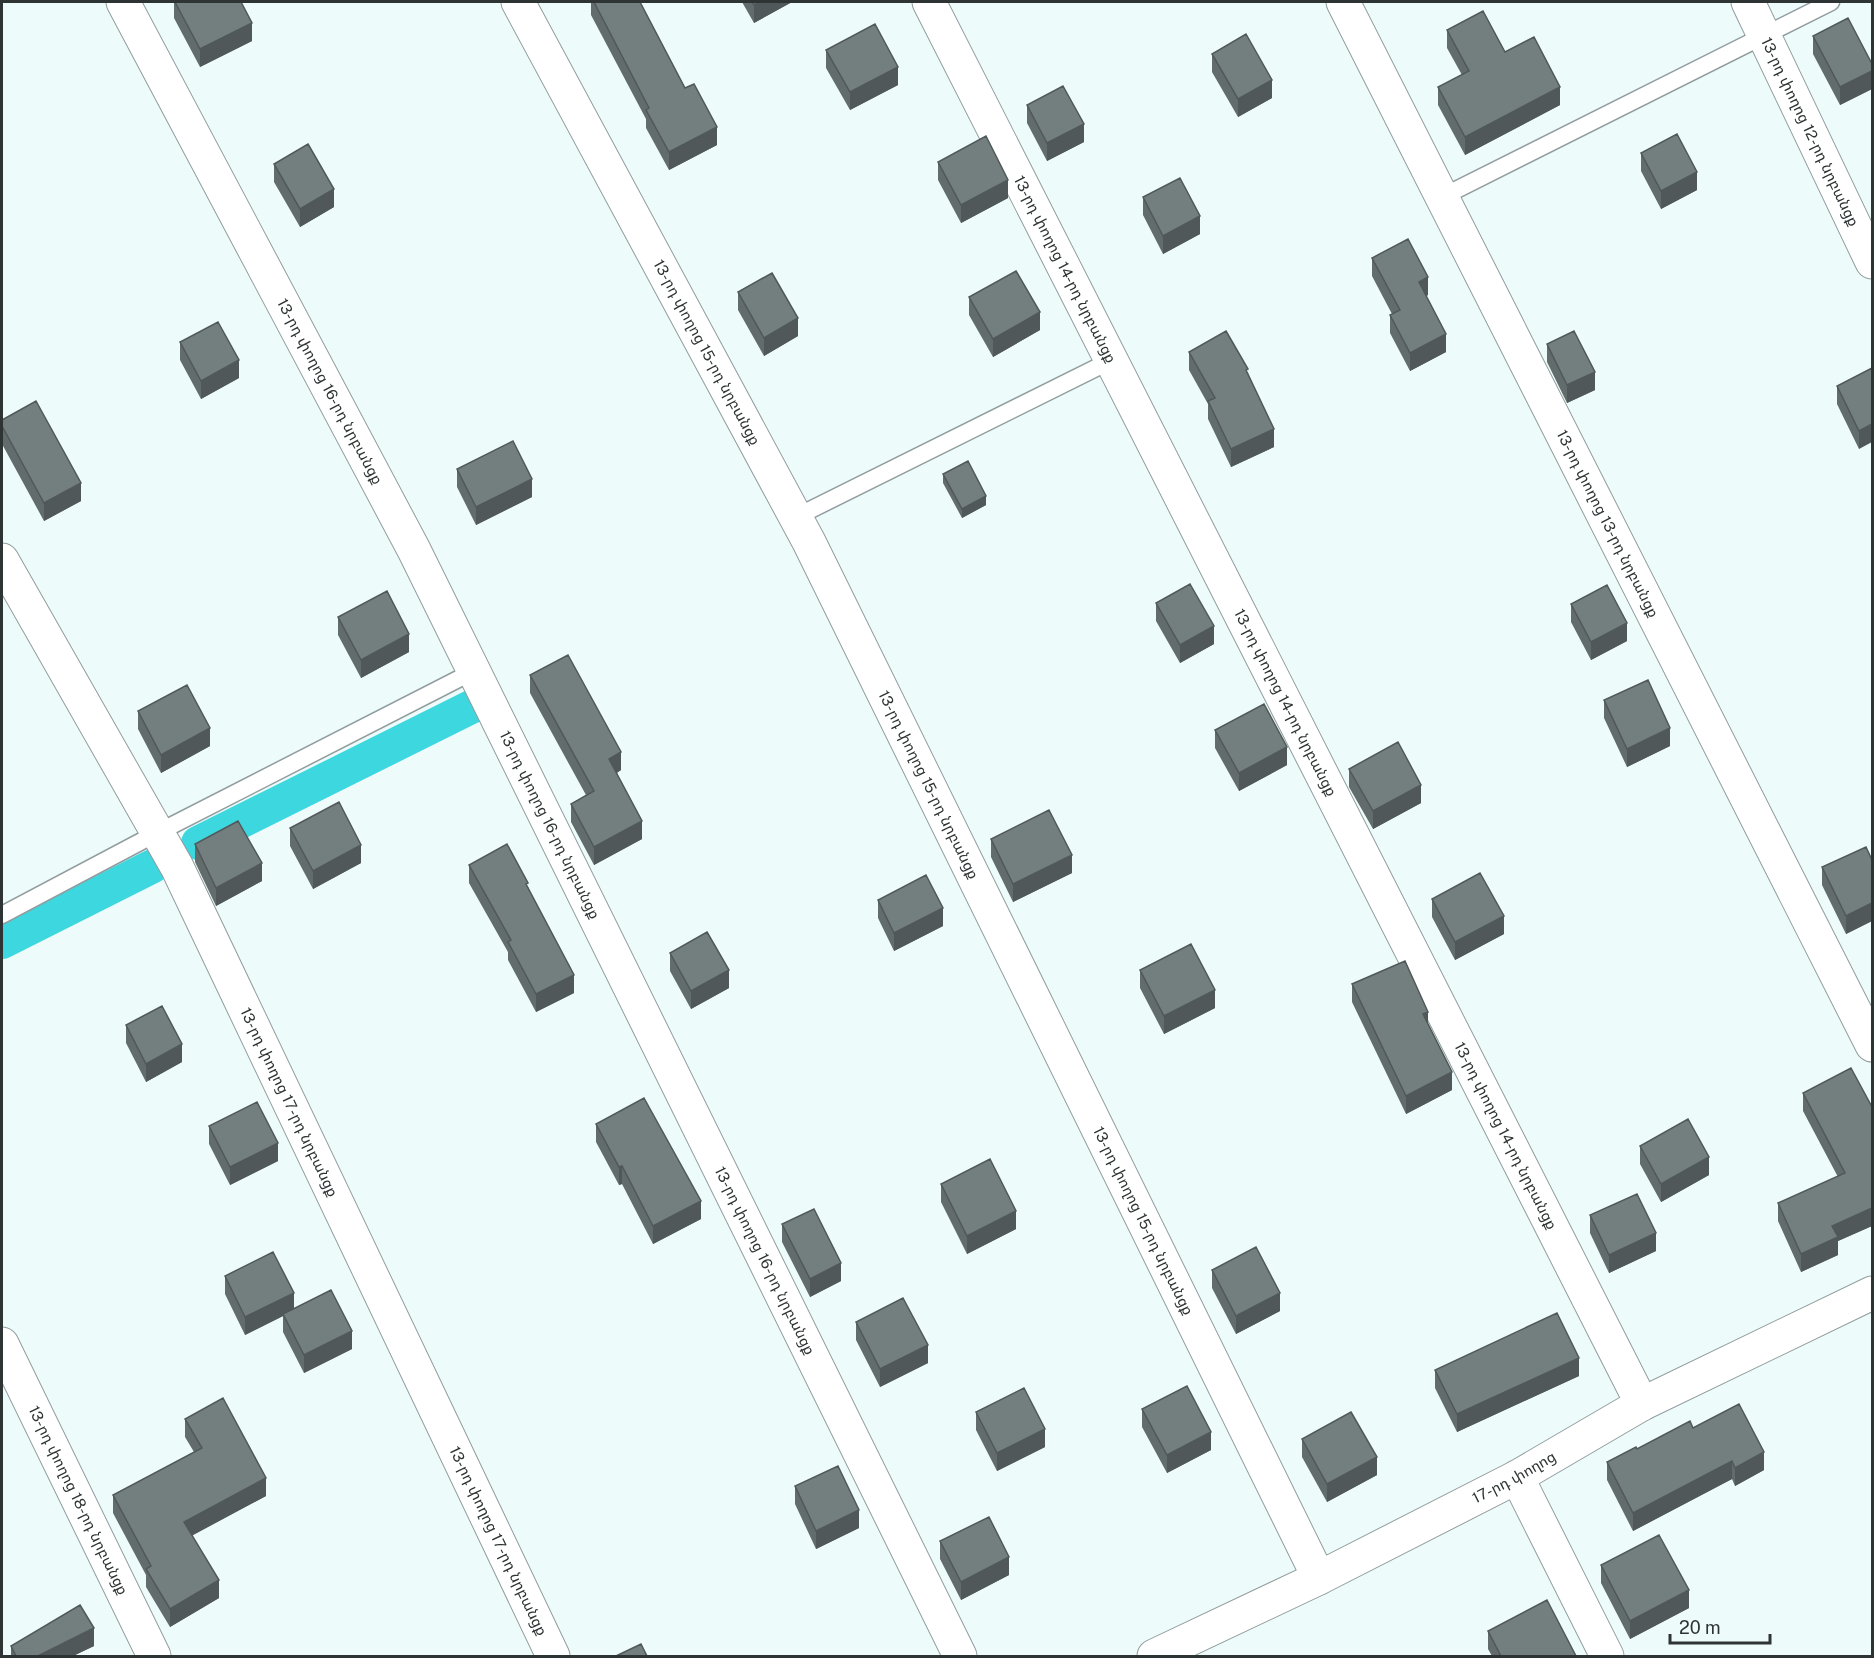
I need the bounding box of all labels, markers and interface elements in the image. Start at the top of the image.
street label: 13-րդ փողոց 12-րդ նրբանցք [1758,35,1863,229]
street label: 13-րդ փողոց 14-րդ նրբանցք [1011,173,1120,366]
street label: 13-րդ փողոց 15-րդ նրբանցք [650,257,764,448]
street label: 13-րդ փողոց 16-րդ նրբանցք [274,296,387,487]
street label: 13-րդ փողոց 13-րդ նրբանցք [1553,427,1663,621]
street label: 13-րդ փողոց 14-րդ նրբանցք [1231,606,1340,799]
street label: 13-րդ փողոց 15-րդ նրբանցք [875,687,983,882]
street label: 13-րդ փողոց 16-րդ նրբանցք [497,728,604,922]
street label: 13-րդ փողոց 17-րդ նրբանցք [237,1005,342,1200]
street label: 13-րդ փողոց 14-րդ նրբանցք [1451,1039,1561,1233]
street label: 13-րդ փողոց 15-րդ նրբանցք [1090,1123,1197,1318]
street label: 13-րդ փողոց 16-րդ նրբանցք [712,1164,819,1358]
street label: 13-րդ փողոց 18-րդ նրբանցք [25,1403,132,1598]
street label: 13-րդ փողոց 17-րդ նրբանցք [446,1444,551,1639]
street label: 17-րդ փողոց [1469,1447,1559,1506]
scale bar [1670,1607,1770,1645]
text: 20 m [1679,1617,1721,1638]

